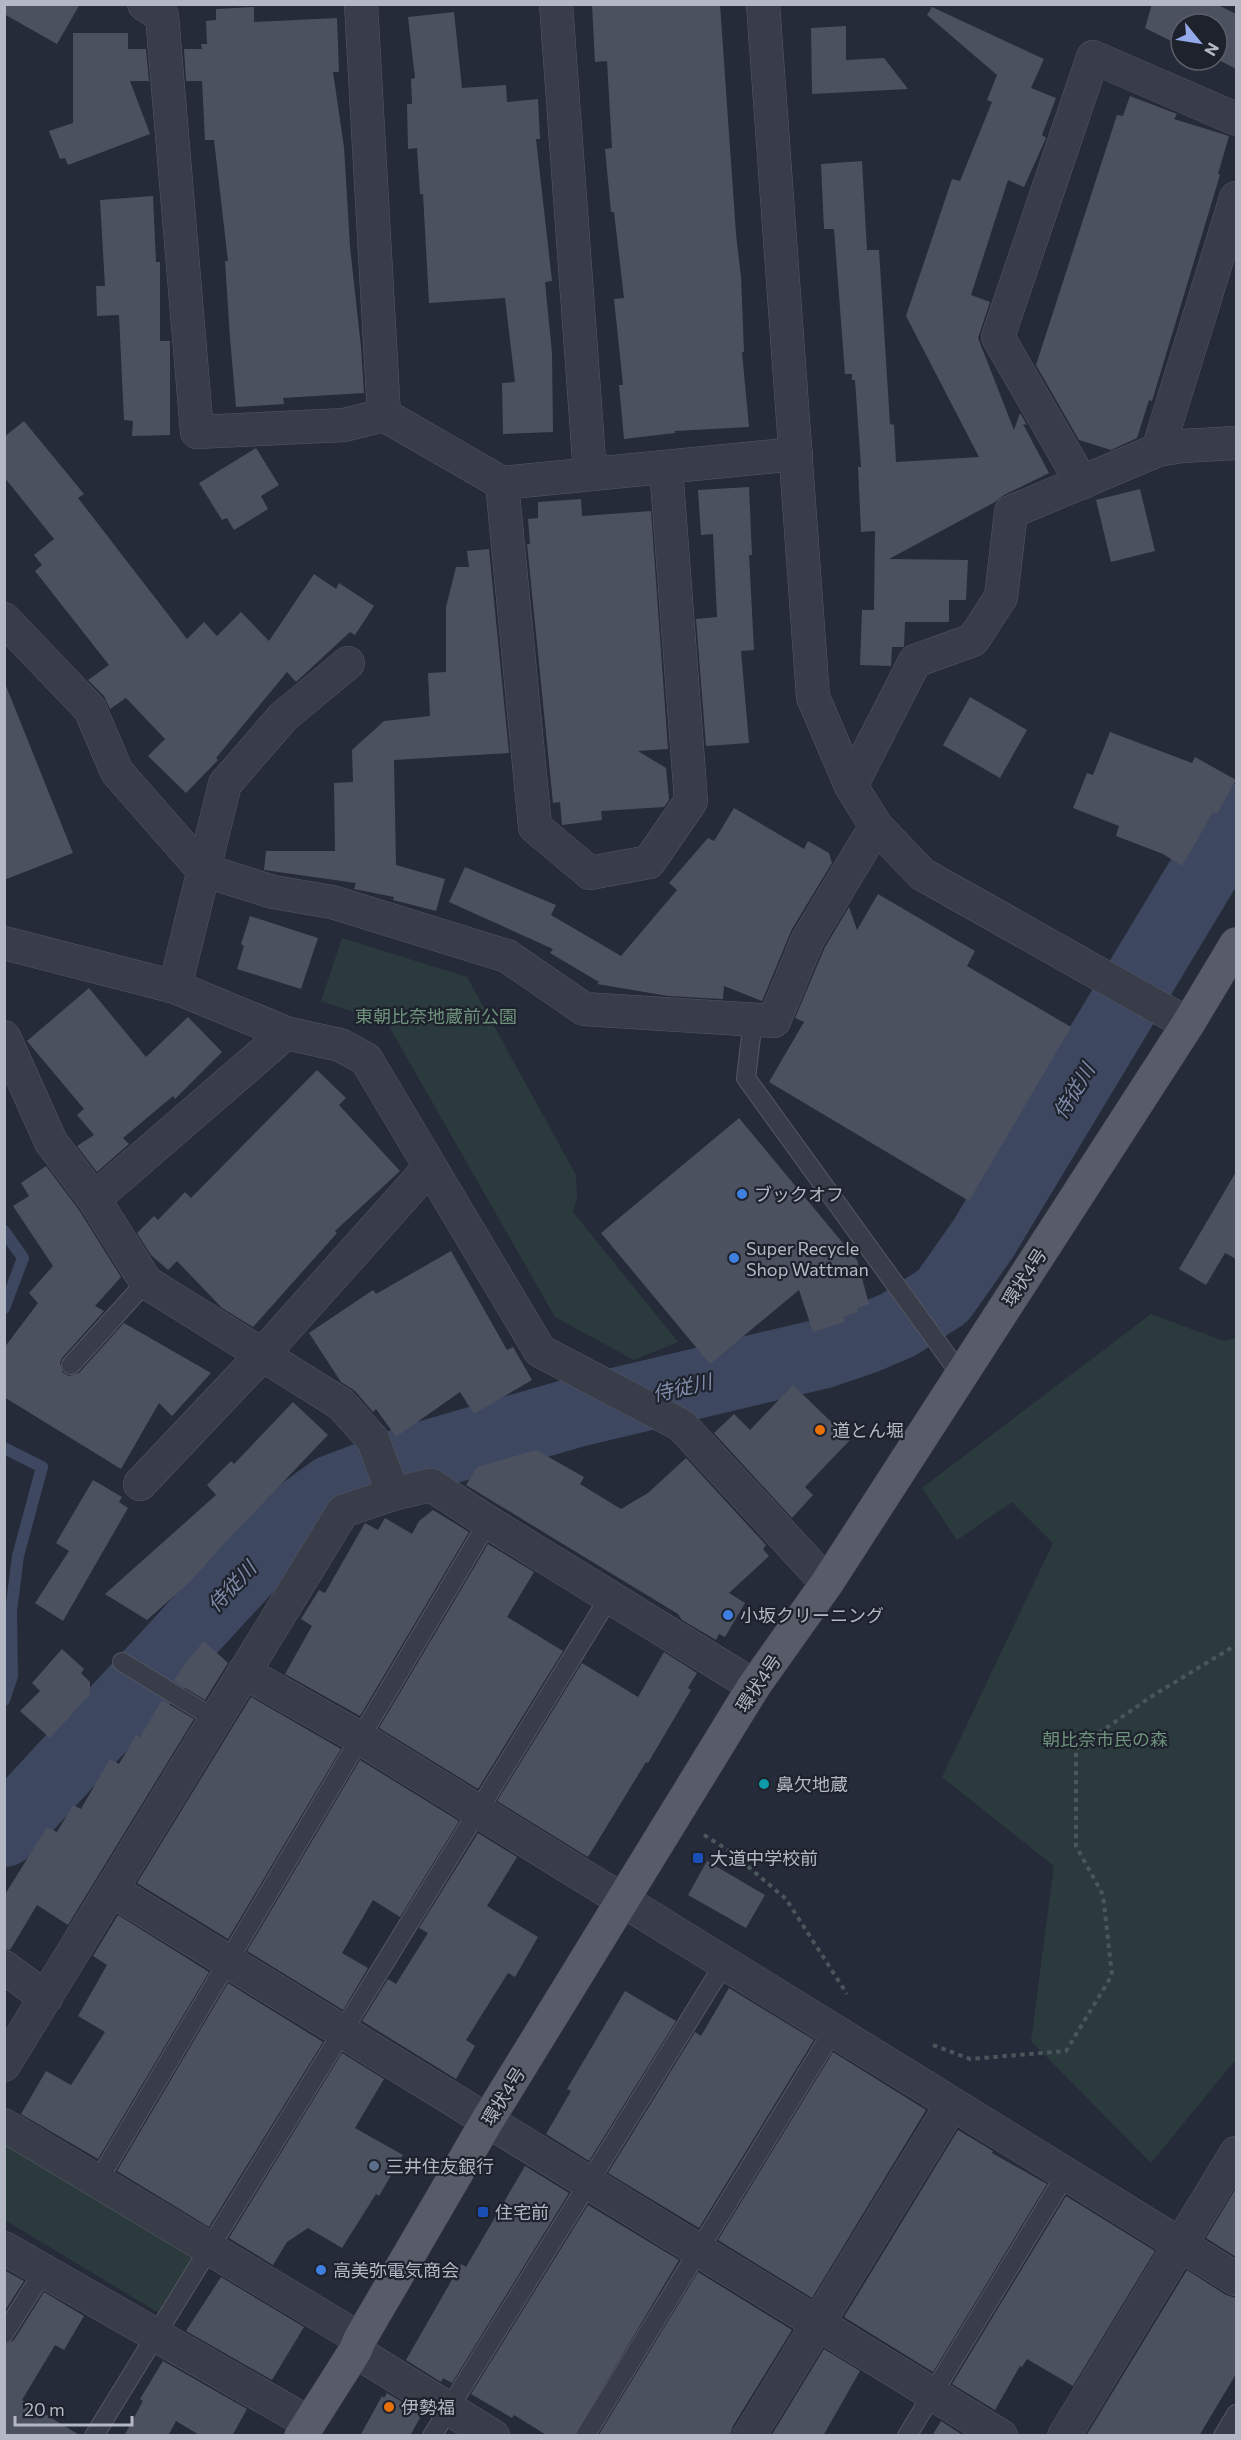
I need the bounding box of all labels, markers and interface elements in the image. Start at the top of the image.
north arrow [1169,12,1229,72]
text: N [1201,40,1224,60]
park label: 東朝比奈地蔵前公園 [355,1005,517,1027]
water label: 侍従川 [1047,1057,1100,1123]
place label: ブックオフ [754,1183,844,1205]
marker: ブックオフ [735,1187,749,1201]
place label: Super Recycle Shop Wattman [746,1237,869,1280]
street label: 環状4号 [997,1244,1051,1310]
marker: Super Recycle Shop Wattman [727,1251,741,1265]
water label: 侍従川 [650,1368,716,1405]
place label: 道とん堀 [832,1419,904,1441]
marker: 道とん堀 [813,1423,827,1437]
water label: 侍従川 [202,1554,262,1616]
place label: 小坂クリーニング [740,1604,884,1626]
marker: 小坂クリーニング [721,1608,735,1622]
street label: 環状4号 [731,1650,785,1716]
park label: 朝比奈市民の森 [1042,1728,1168,1750]
place label: 鼻欠地蔵 [776,1773,848,1795]
marker: 鼻欠地蔵 [757,1777,771,1791]
place label: 大道中学校前 [710,1847,818,1869]
marker: 大道中学校前 [691,1851,705,1865]
street label: 環状4号 [476,2063,530,2129]
place label: 三井住友銀行 [386,2155,494,2177]
marker: 三井住友銀行 [367,2159,381,2173]
place label: 住宅前 [495,2201,549,2223]
marker: 住宅前 [476,2205,490,2219]
place label: 高美弥電気商会 [333,2259,459,2281]
marker: 高美弥電気商会 [314,2263,328,2277]
scale bar [15,2389,132,2427]
place label: 伊勢福 [401,2396,455,2418]
text: 20 m [24,2398,65,2420]
marker: 伊勢福 [382,2400,396,2414]

